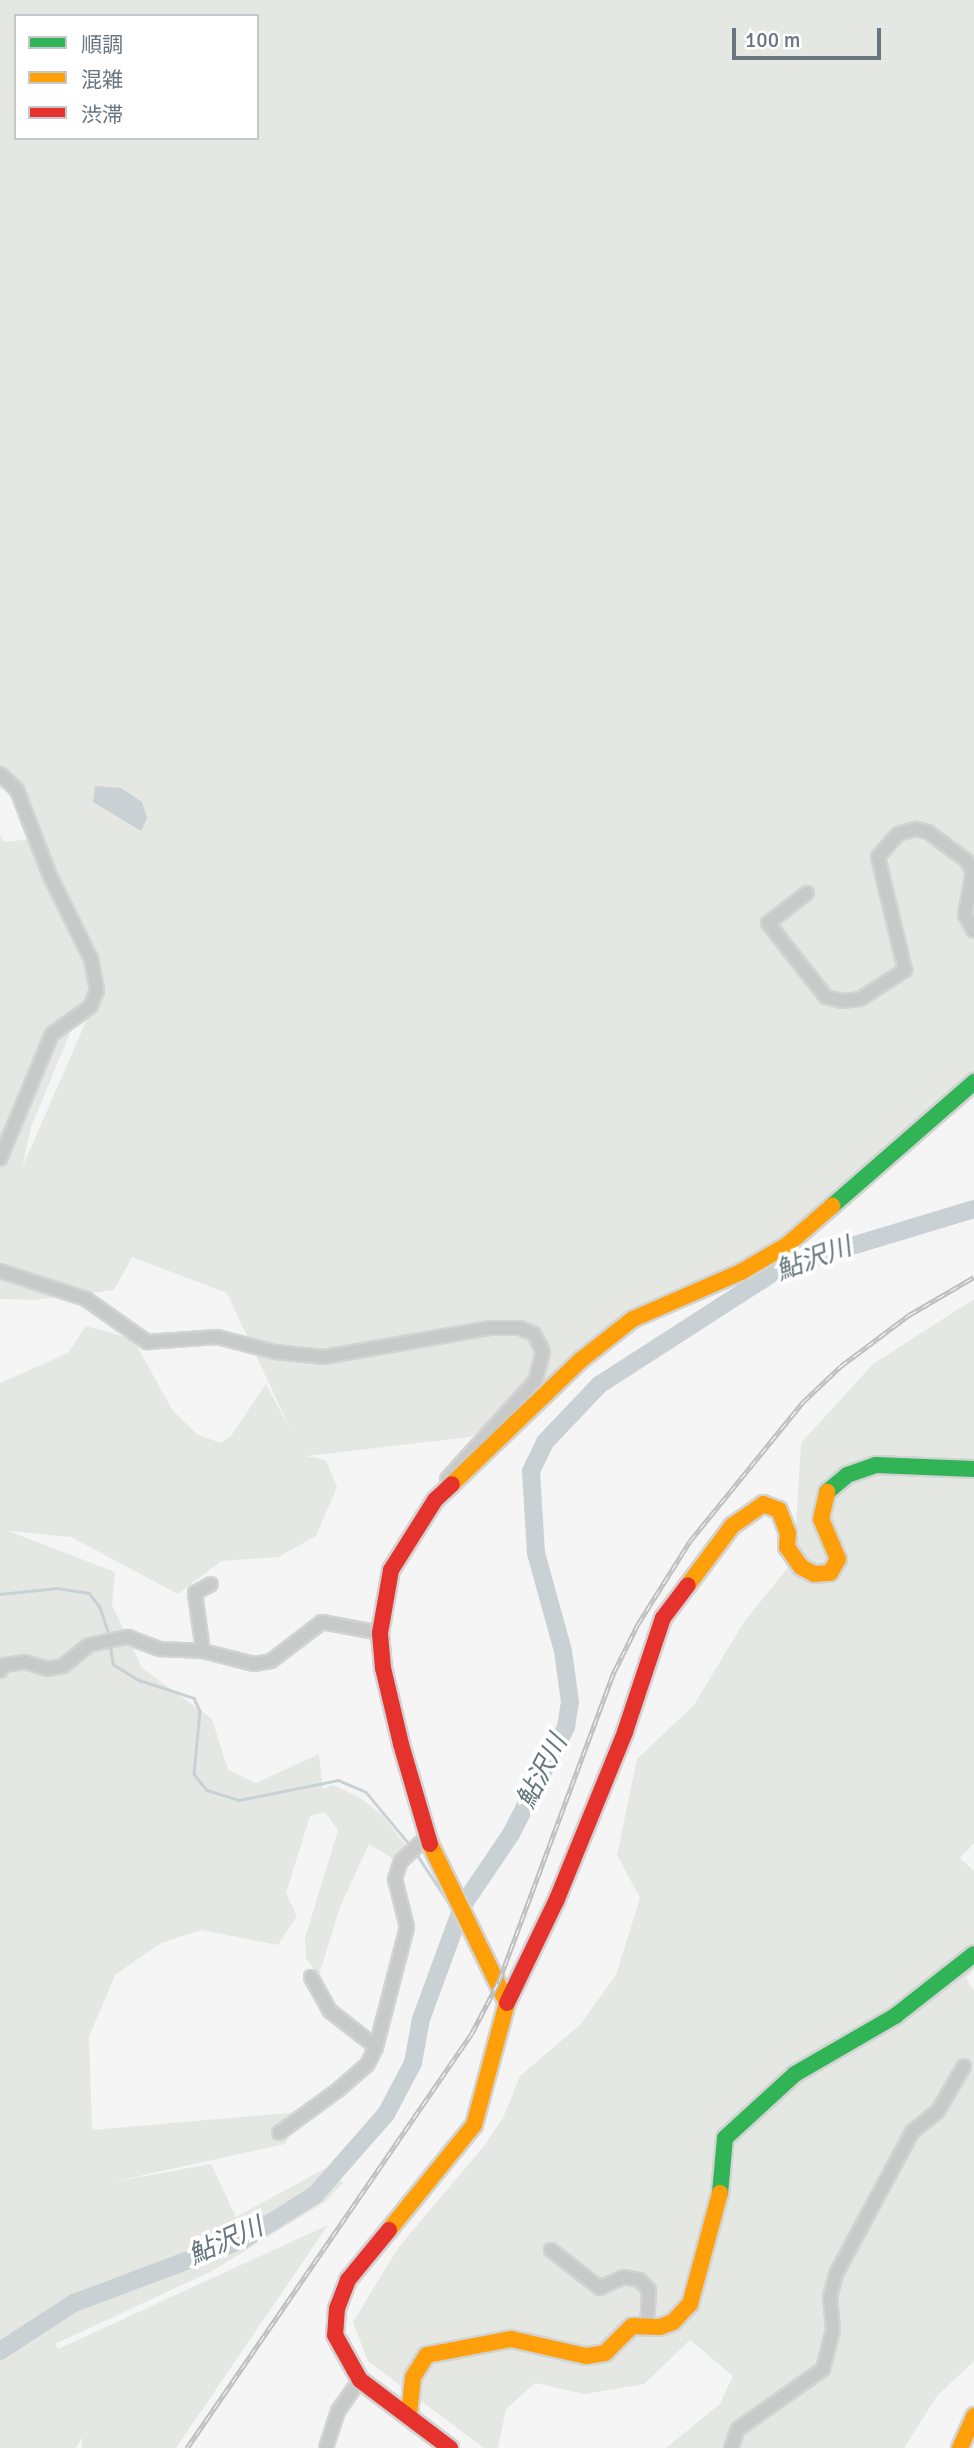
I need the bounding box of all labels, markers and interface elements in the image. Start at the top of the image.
legend [14,14,259,140]
scale bar [736,14,885,58]
text: 100 m [745,27,800,53]
text: 順調 [81,32,123,58]
text: 混雑 [81,67,123,93]
text: 渋滞 [81,102,123,128]
water label: 鮎沢川 [772,1232,856,1288]
water label: 鮎沢川 [511,1730,575,1814]
water label: 鮎沢川 [184,2212,268,2272]

